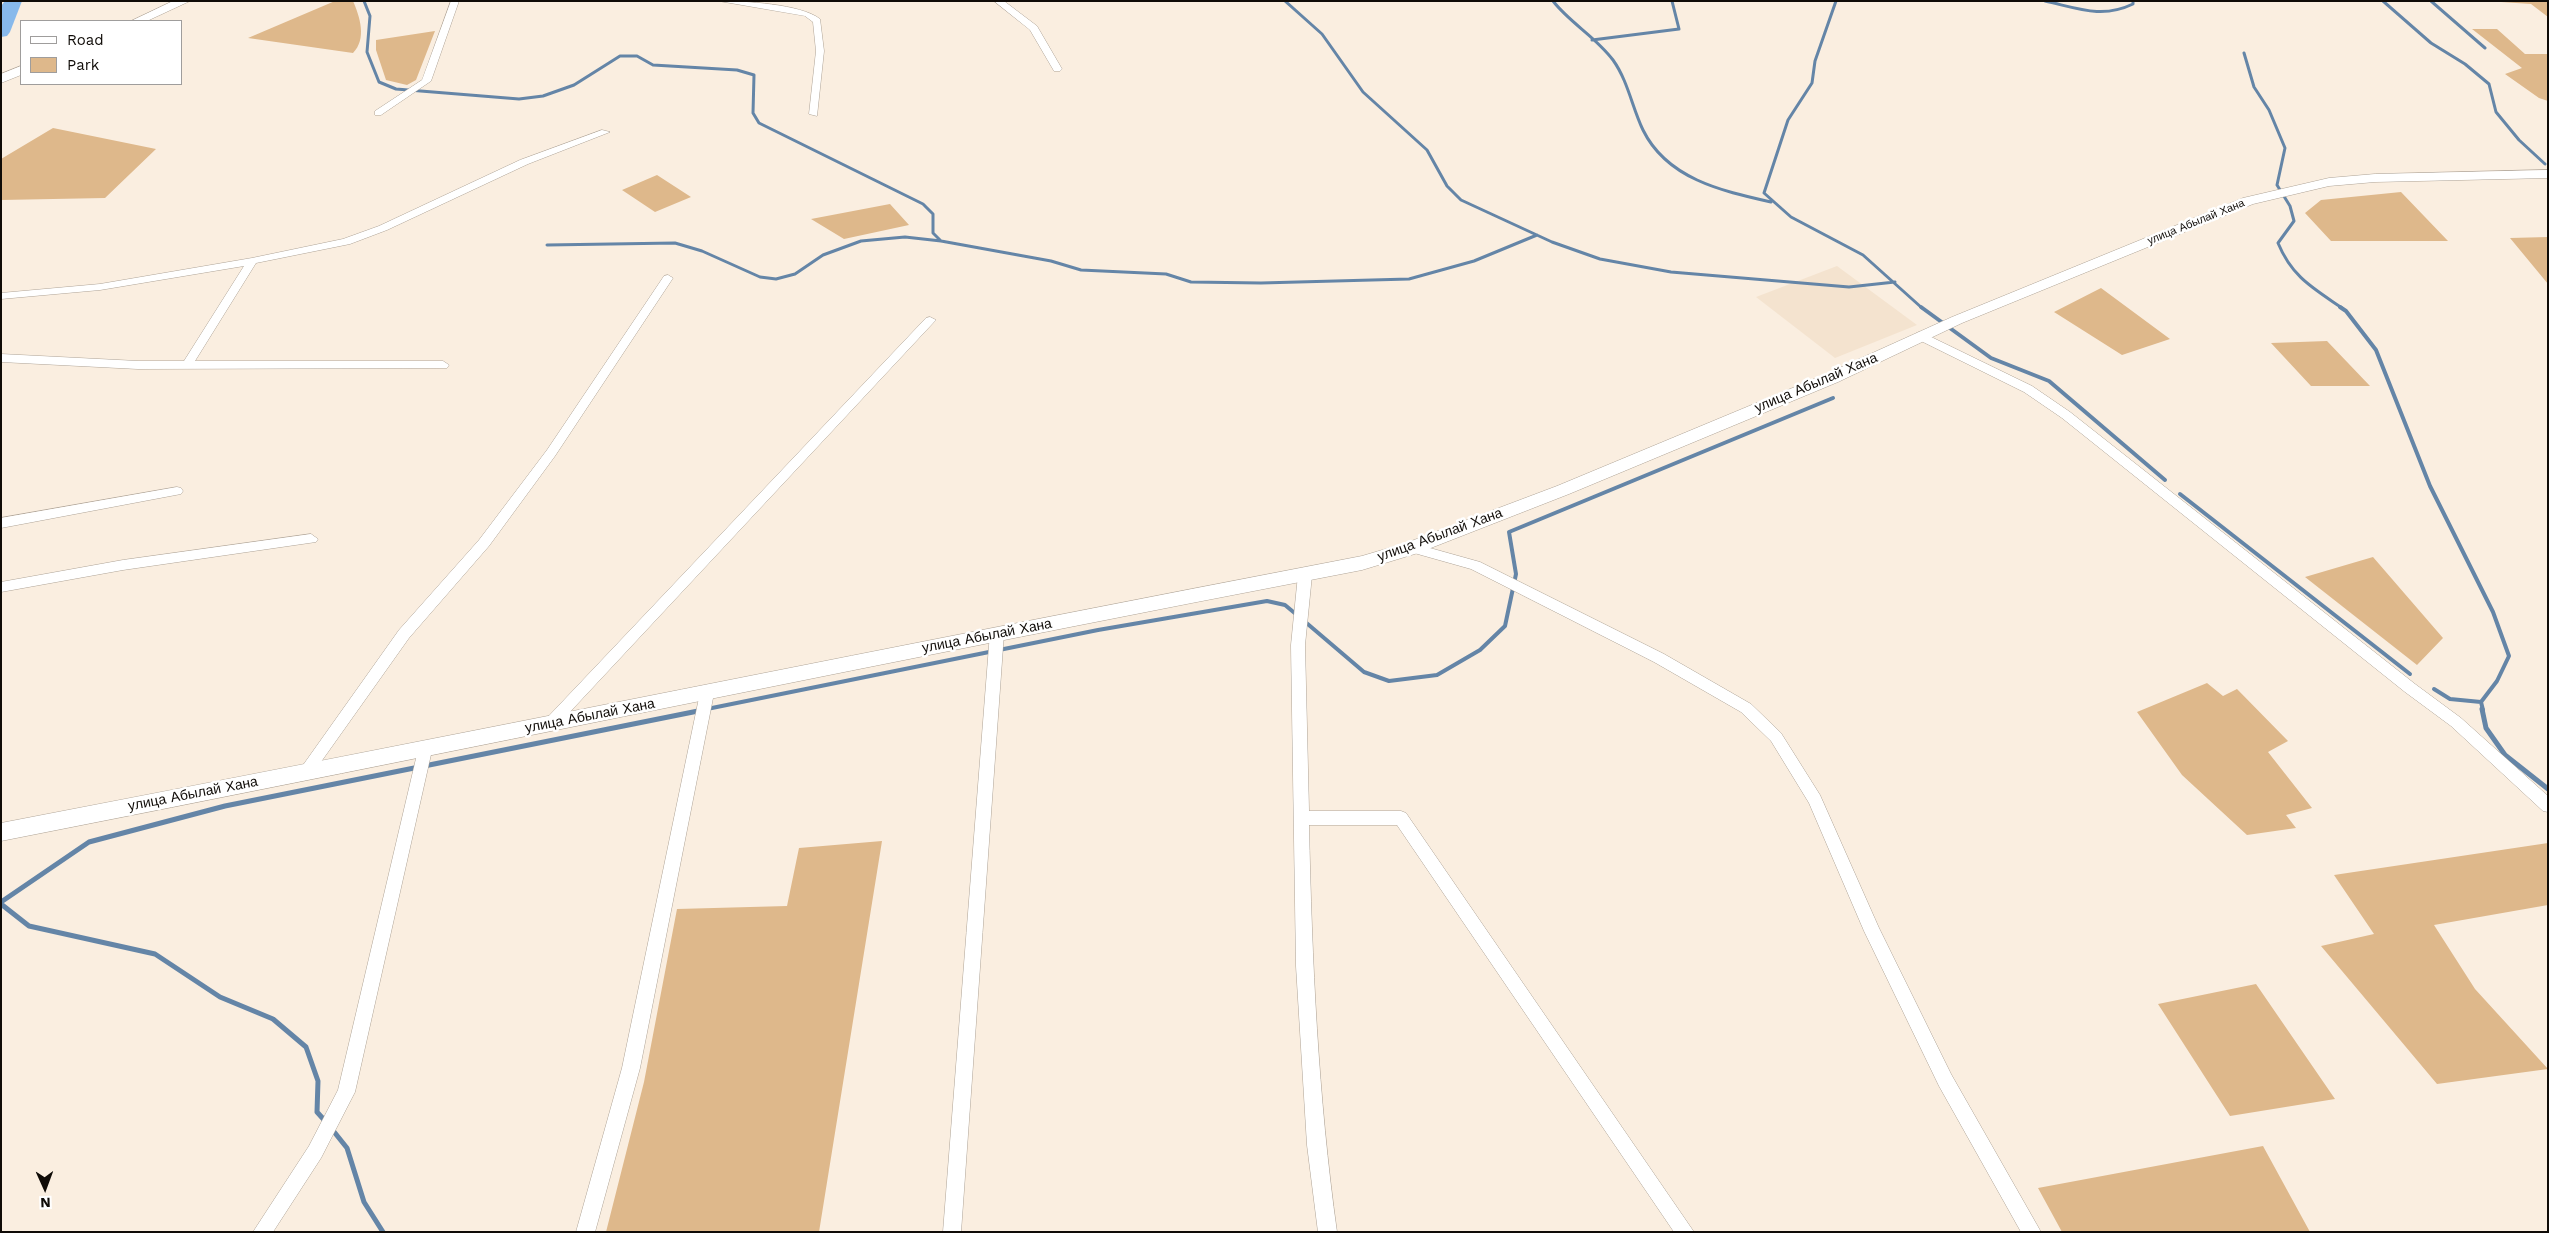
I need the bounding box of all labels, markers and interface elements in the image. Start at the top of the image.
legend [20,20,182,85]
text: Road [67,31,104,49]
text: Park [67,56,99,74]
street label: улица Абылай Хана [2145,196,2247,248]
street label: улица Абылай Хана [1752,350,1880,416]
street label: улица Абылай Хана [1375,505,1505,565]
street label: улица Абылай Хана [921,615,1053,657]
street label: улица Абылай Хана [524,695,656,737]
street label: улица Абылай Хана [127,773,259,815]
north arrow [20,1163,70,1213]
text: N [40,1195,51,1211]

